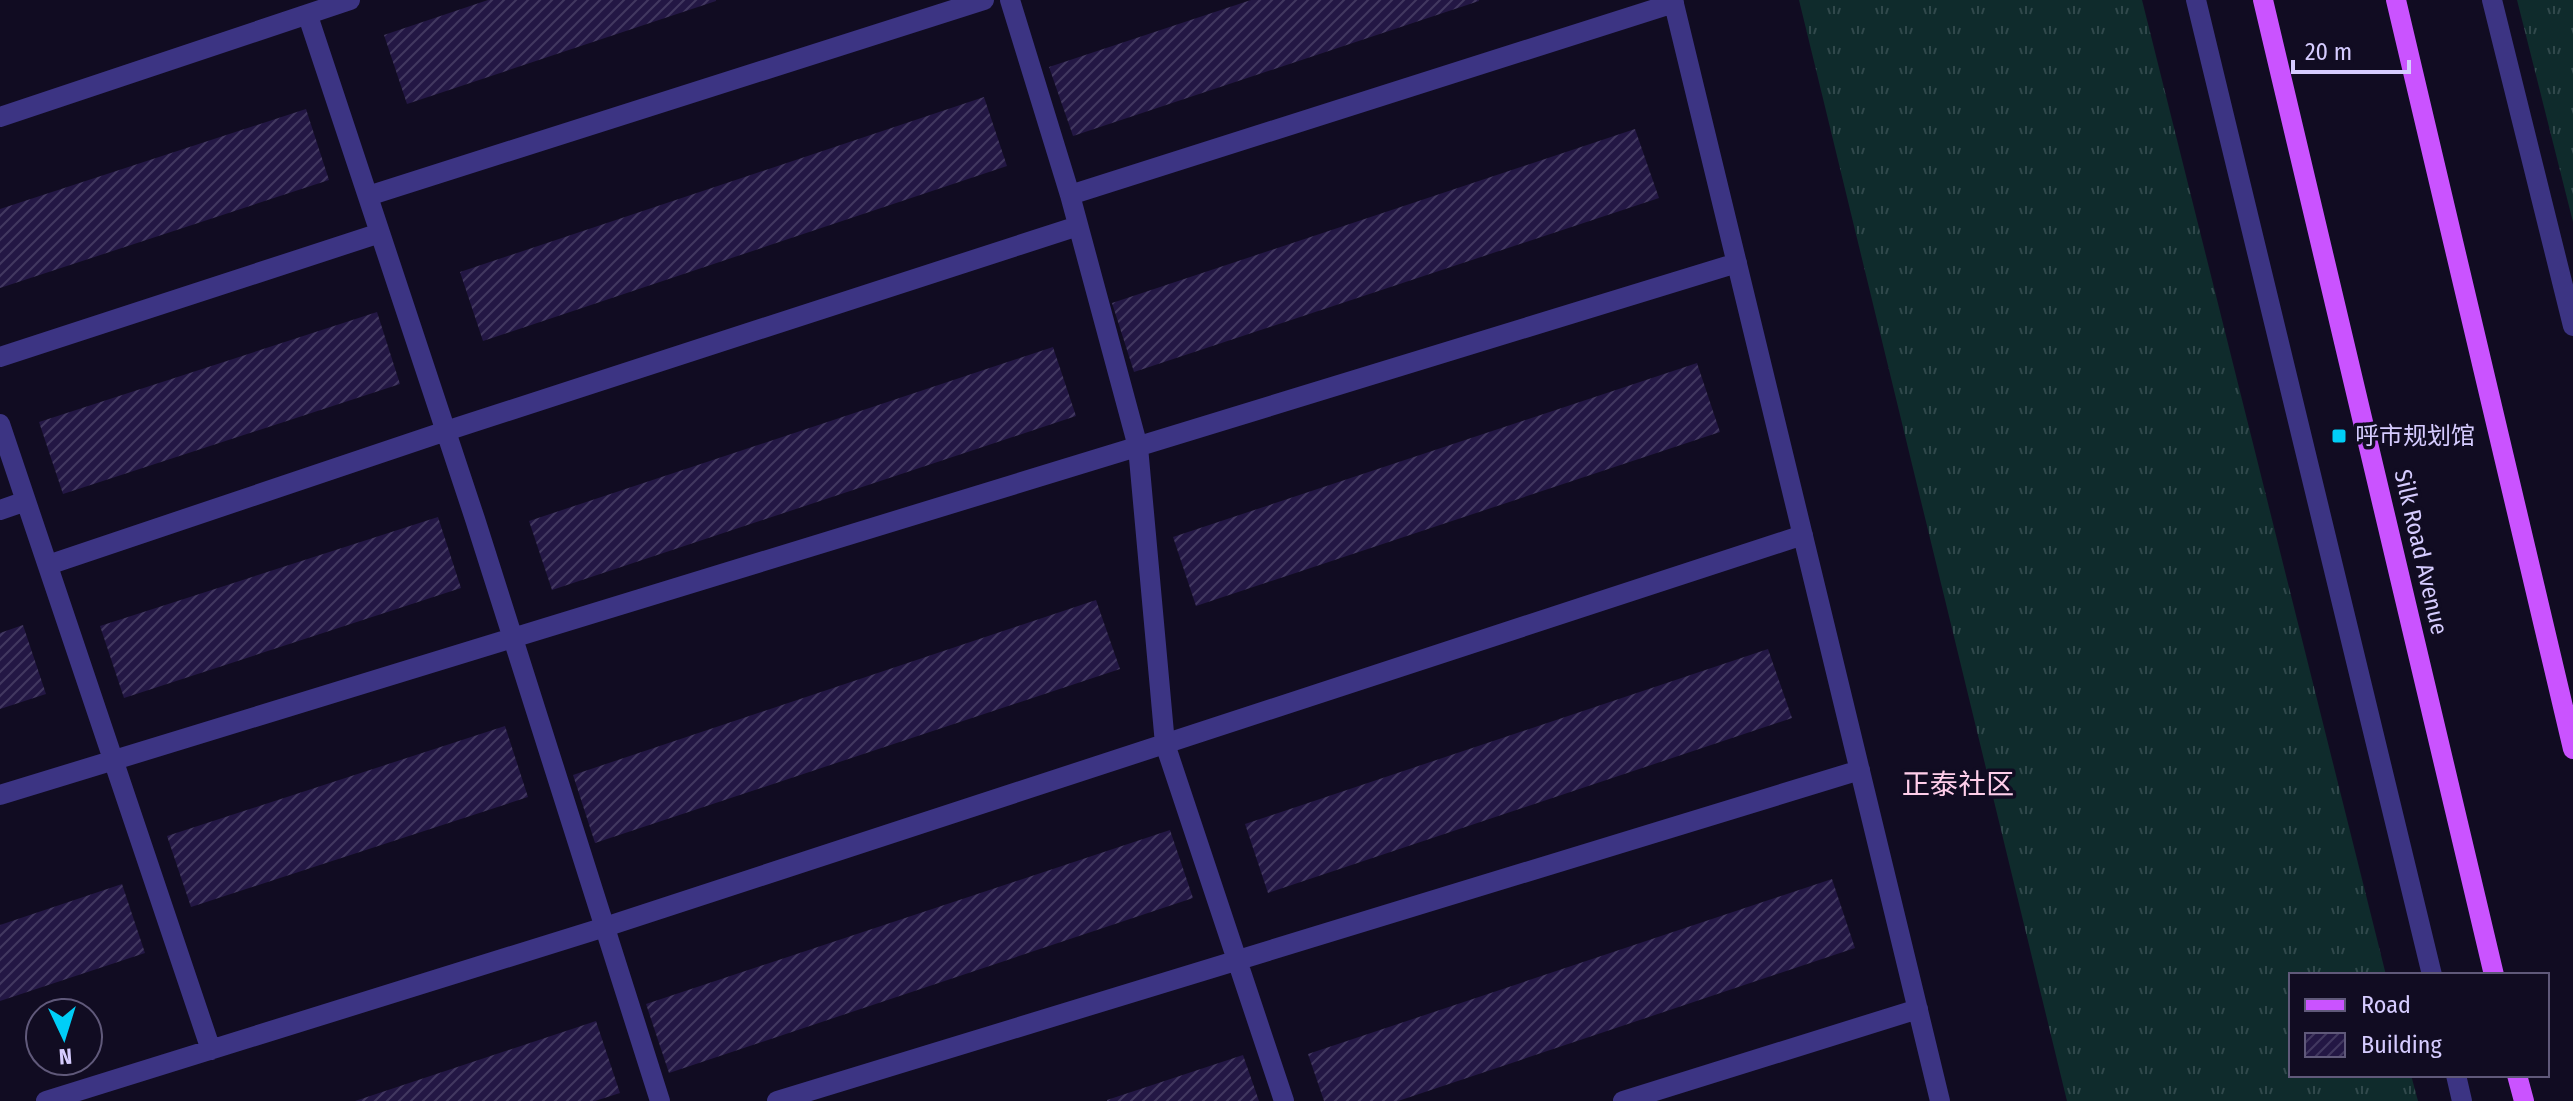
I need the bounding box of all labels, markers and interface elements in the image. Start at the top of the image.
scale bar [2293,24,2409,74]
text: 20 m [2305,38,2352,66]
place label: 呼市规划馆 [2355,422,2475,450]
marker: 呼市规划馆 [2330,427,2348,445]
street label: Silk Road Avenue [2388,467,2454,637]
district label: 正泰社区 [1902,768,2014,801]
legend [2289,973,2549,1077]
text: Road [2361,991,2411,1019]
north arrow [24,997,104,1077]
text: Building [2361,1031,2443,1059]
text: N [58,1043,73,1070]

